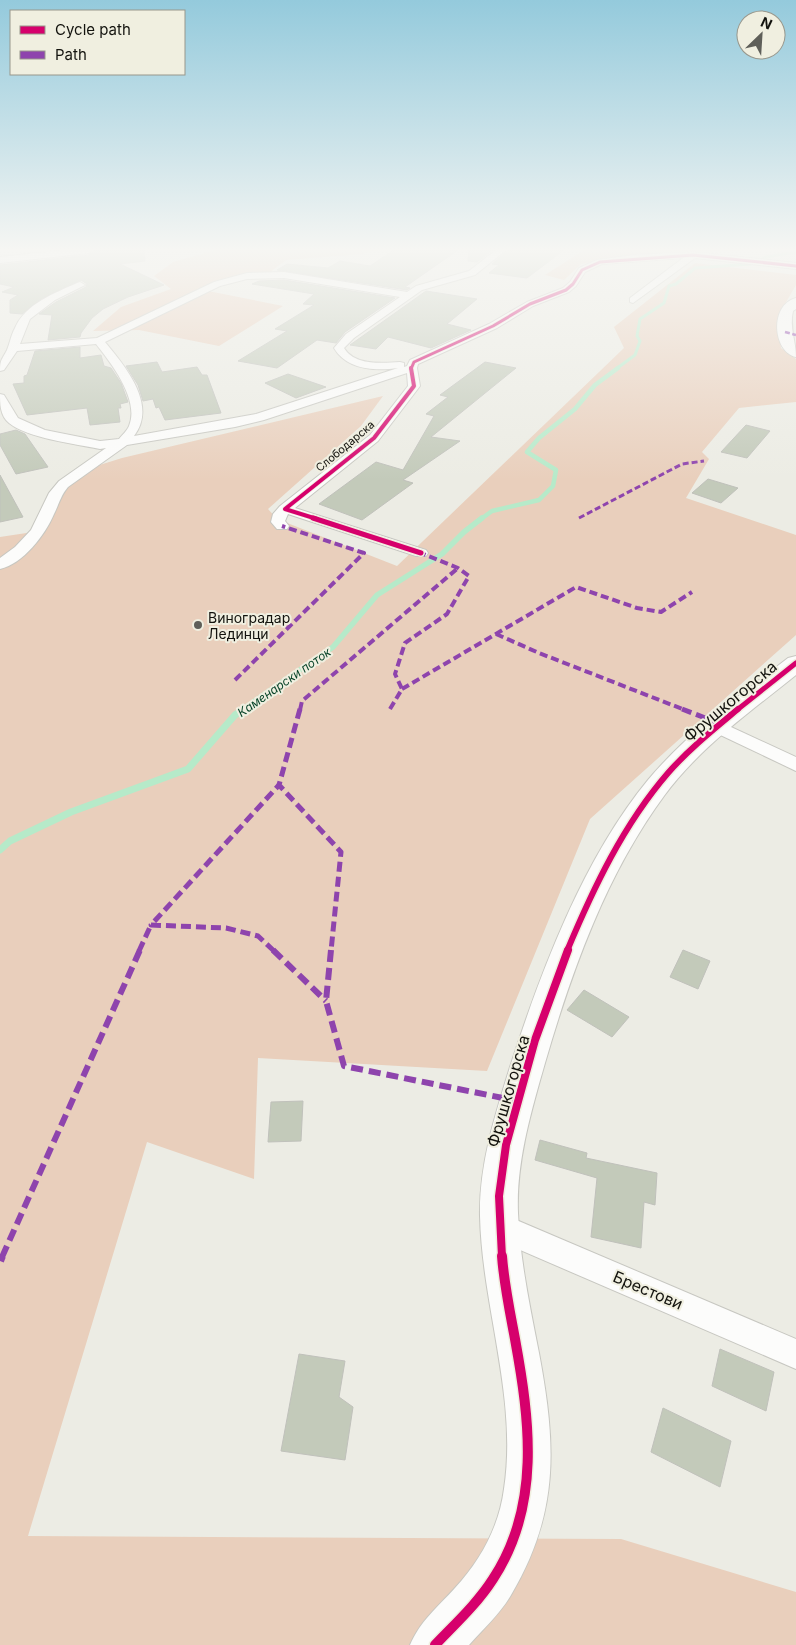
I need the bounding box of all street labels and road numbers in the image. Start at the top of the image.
street label: Слободарска [313,417,377,475]
street label: Фрушкогорска [679,656,781,746]
street label: Фрушкогорска [482,1033,534,1149]
street label: Брестови [610,1266,686,1314]

